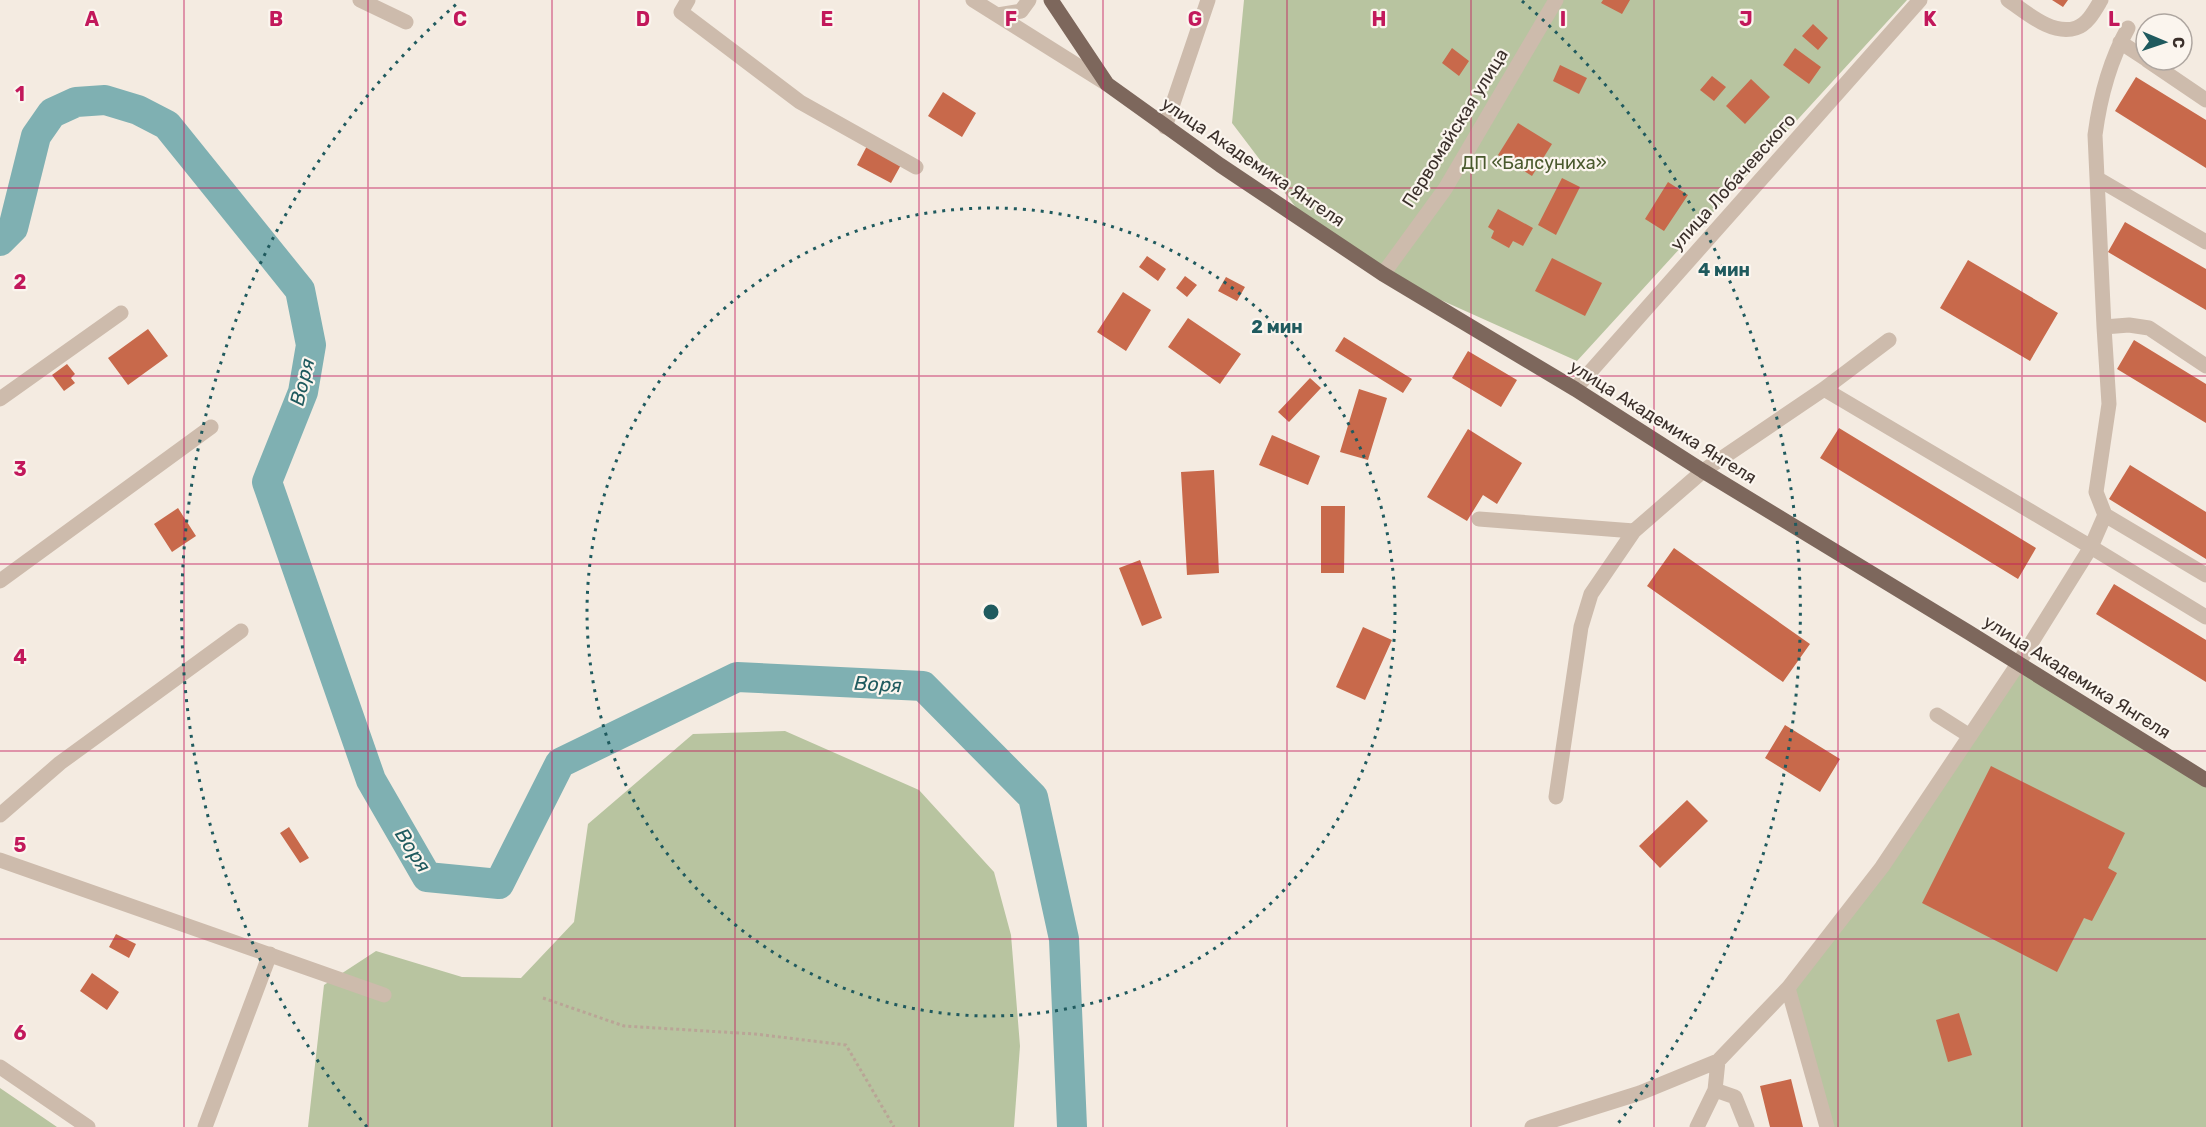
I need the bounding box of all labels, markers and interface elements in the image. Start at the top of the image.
text: A [85,7,100,31]
text: B [269,7,283,31]
text: C [453,7,467,31]
text: D [636,7,650,31]
text: E [821,7,833,31]
text: F [1005,7,1017,31]
text: G [1188,7,1202,31]
text: H [1372,7,1386,31]
text: I [1560,7,1566,31]
text: J [1739,7,1753,31]
text: K [1923,7,1937,31]
text: L [2108,7,2120,31]
north arrow [2134,12,2194,72]
text: С [2169,37,2188,48]
street label: Первомайская улица [1397,45,1513,211]
text: 1 [15,82,25,106]
street label: улица Академика Янгеля [1157,92,1349,232]
street label: улица Лобачевского [1666,109,1800,255]
park label: ДП «Балсуниха» [1461,152,1607,174]
text: 4 мин [1698,259,1750,281]
text: 2 [14,270,27,294]
text: 2 мин [1251,316,1303,338]
street label: улица Академика Янгеля [1565,355,1761,489]
water label: Воря [285,356,319,408]
text: 3 [13,457,27,481]
centre of rings [981,602,1001,622]
street label: улица Академика Янгеля [1979,610,2175,744]
text: 4 [13,645,27,669]
water label: Воря [854,671,903,697]
water label: Воря [390,823,436,877]
text: 5 [14,833,27,857]
text: 6 [13,1021,27,1045]

